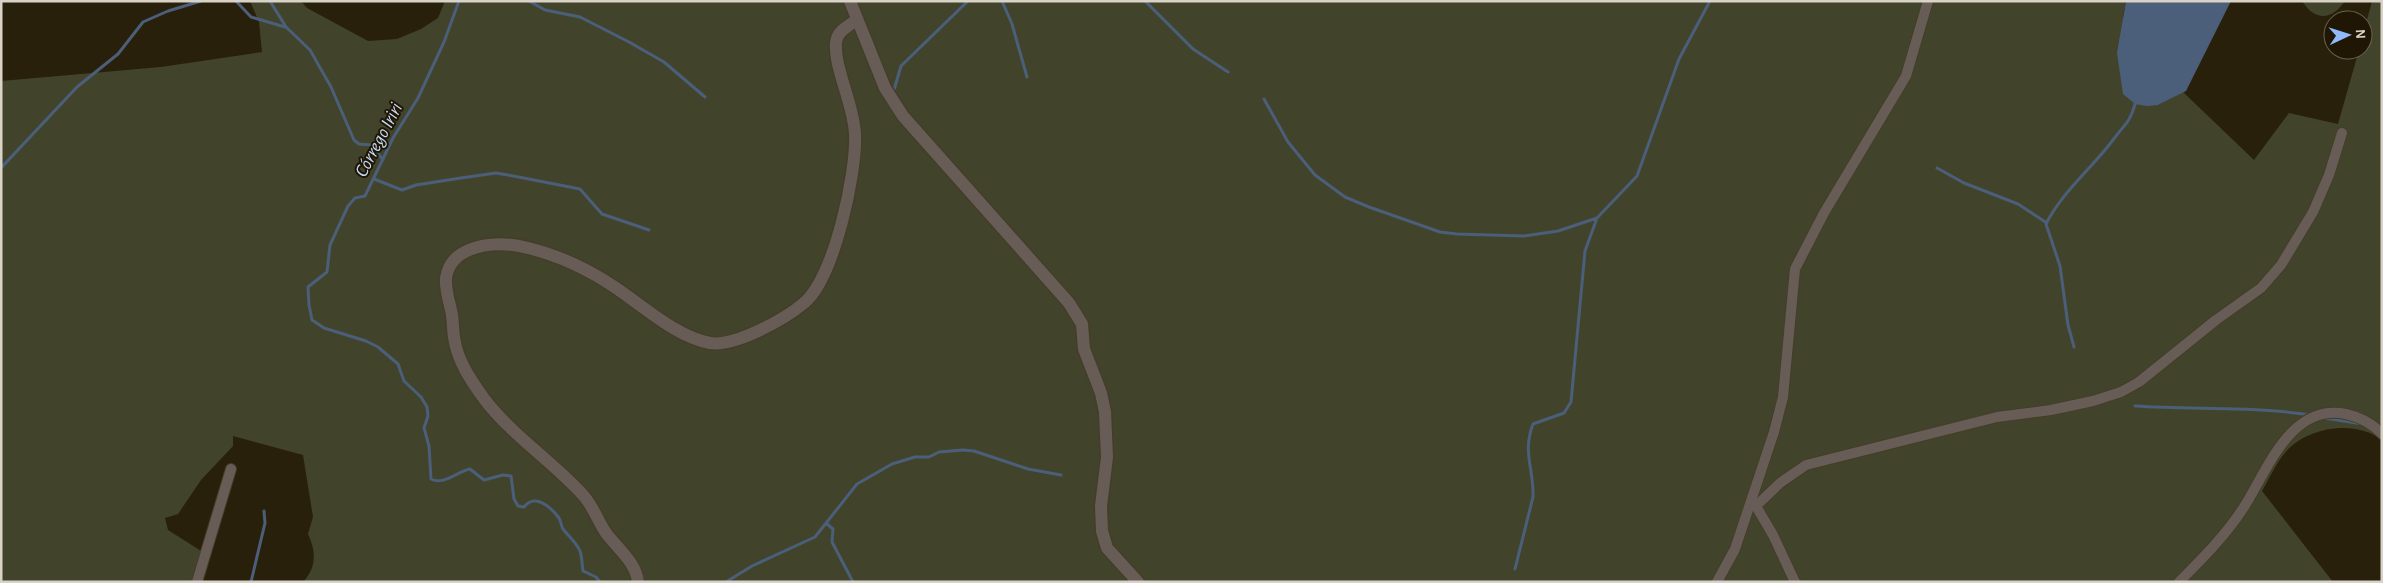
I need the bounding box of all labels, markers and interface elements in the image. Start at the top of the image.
north arrow [2323,10,2373,60]
text: N [2353,29,2367,40]
water label: Córrego Iriri [352,100,406,180]

